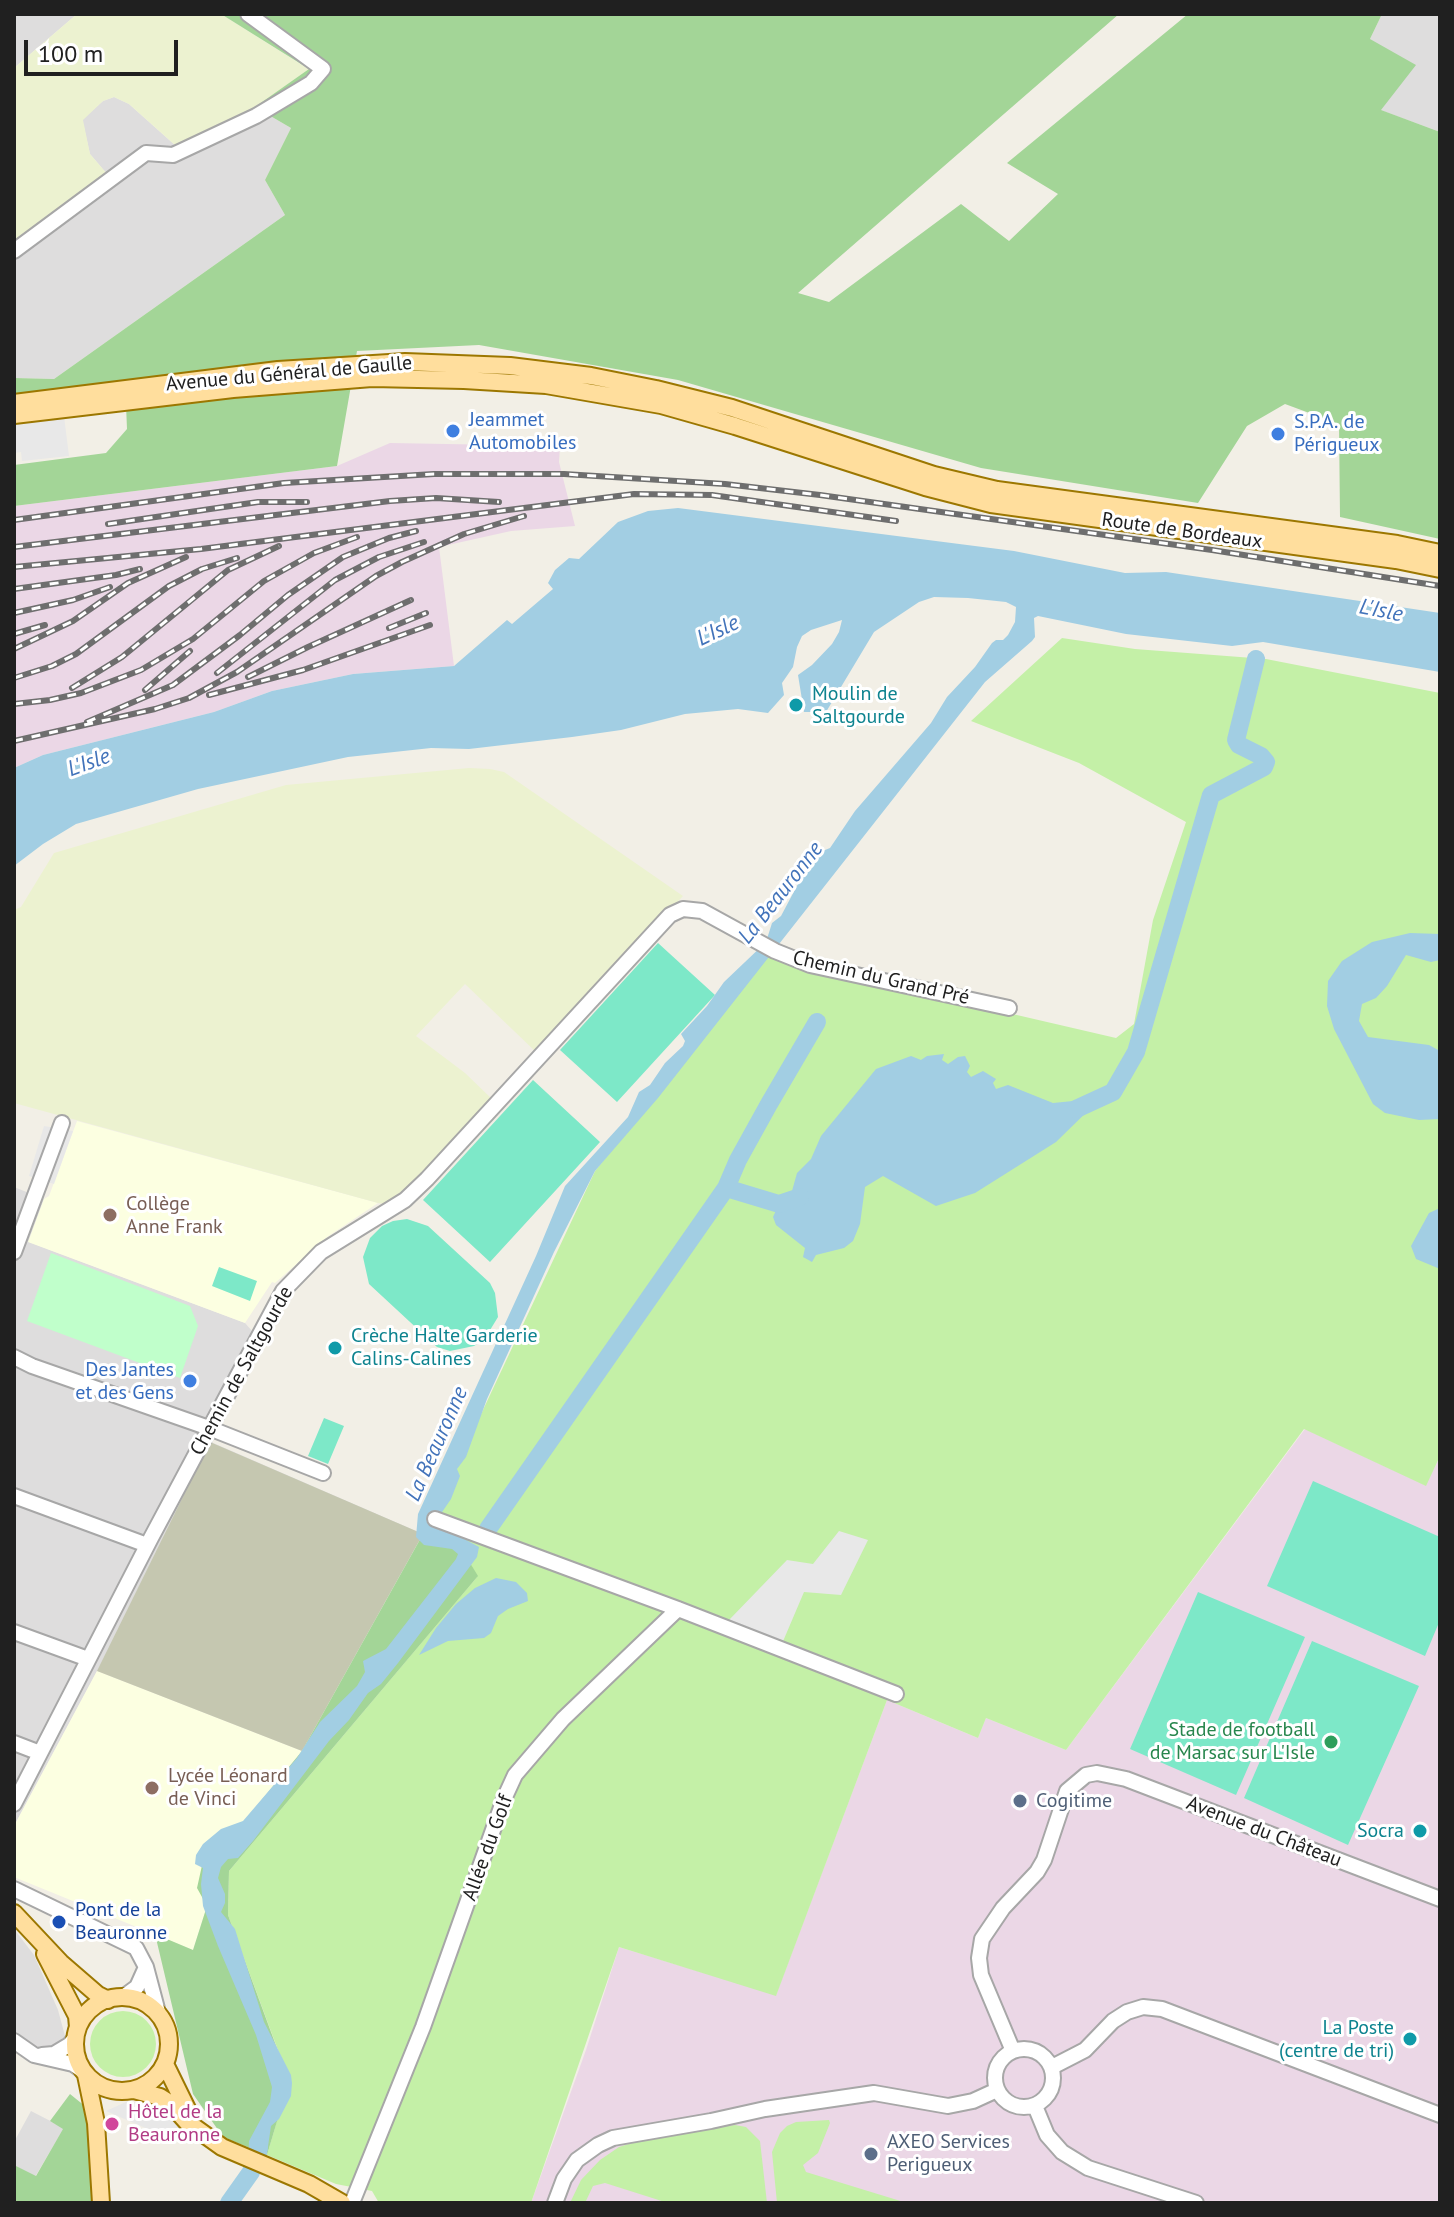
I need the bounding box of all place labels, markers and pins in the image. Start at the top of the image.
place label: Jeammet Automobiles [469,408,576,455]
place label: S.P.A. de Périgueux [1294,410,1380,457]
marker: Jeammet Automobiles [444,422,462,440]
marker: S.P.A. de Périgueux [1269,425,1287,443]
place label: Moulin de Saltgourde [812,682,905,729]
marker: Moulin de Saltgourde [787,696,805,714]
place label: Collège Anne Frank [126,1192,223,1239]
marker: Collège Anne Frank [101,1206,119,1224]
place label: Crèche Halte Garderie Calins-Calines [351,1324,538,1371]
marker: Crèche Halte Garderie Calins-Calines [326,1339,344,1357]
place label: Des Jantes et des Gens [75,1358,174,1405]
marker: Des Jantes et des Gens [181,1372,199,1390]
place label: Stade de football de Marsac sur L'Isle [1150,1718,1315,1765]
marker: Stade de football de Marsac sur L'Isle [1322,1733,1340,1751]
place label: Lycée Léonard de Vinci [168,1764,288,1811]
marker: Lycée Léonard de Vinci [143,1779,161,1797]
place label: Cogitime [1036,1789,1112,1813]
marker: Cogitime [1011,1792,1029,1810]
place label: Socra [1357,1819,1404,1843]
marker: Socra [1411,1822,1429,1840]
place label: Pont de la Beauronne [75,1898,167,1945]
marker: Pont de la Beauronne [50,1913,68,1931]
place label: La Poste (centre de tri) [1279,2016,1394,2063]
marker: La Poste (centre de tri) [1401,2030,1419,2048]
place label: Hôtel de la Beauronne [128,2100,222,2147]
marker: Hôtel de la Beauronne [103,2115,121,2133]
place label: AXEO Services Perigueux [887,2130,1010,2177]
marker: AXEO Services Perigueux [862,2145,880,2163]

